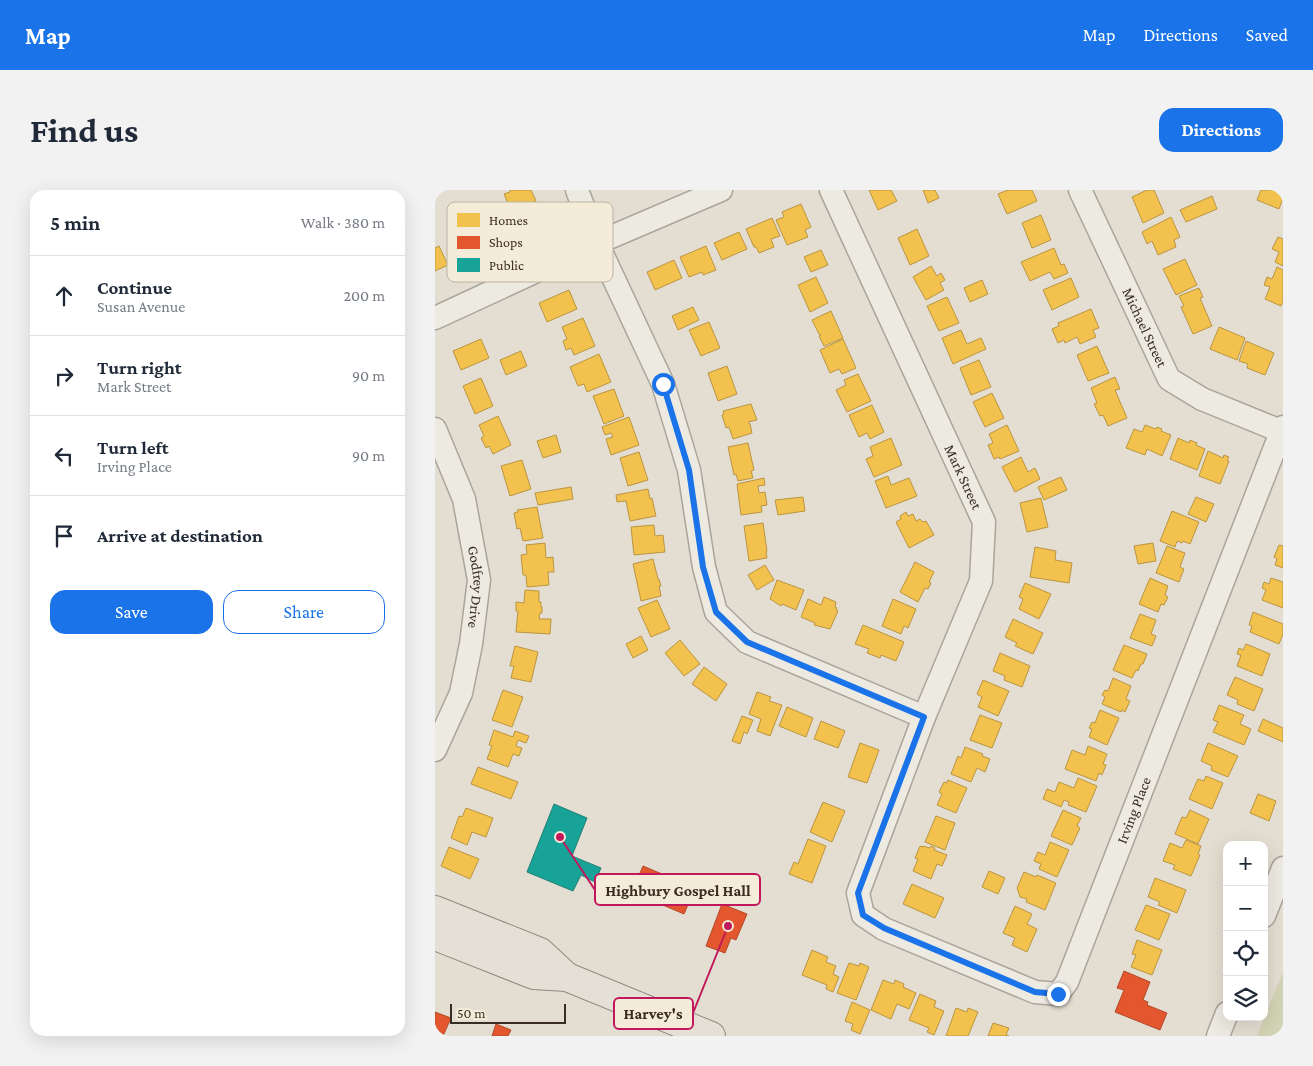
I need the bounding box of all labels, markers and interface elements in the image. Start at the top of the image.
text: Map [25,22,71,49]
text: Map [1083,25,1115,45]
text: Directions [1143,25,1218,45]
text: Saved [1246,25,1288,45]
button: Directions [1159,108,1283,152]
text: Find us [30,111,138,150]
legend [447,202,613,282]
text: 5 min [50,211,100,235]
text: Homes [489,212,528,228]
text: Walk · 380 m [301,214,385,231]
text: Shops [489,234,523,250]
text: Public [489,257,524,273]
text: Continue [97,277,172,298]
icon: ahead [50,282,78,310]
street label: Michael Street [1119,285,1171,371]
text: 200 m [343,287,385,304]
text: Susan Avenue [97,298,185,315]
text: Turn right [97,357,182,378]
icon: right [50,362,78,390]
text: 90 m [352,367,385,384]
route start [652,373,675,396]
text: Mark Street [97,378,171,395]
text: Turn left [97,437,169,458]
icon: left [50,442,78,470]
street label: Mark Street [941,442,986,513]
text: 90 m [352,447,385,464]
text: Irving Place [97,458,172,475]
icon: arrive [50,522,78,550]
text: Arrive at destination [97,525,263,546]
street label: Godfrey Drive [465,544,487,630]
button: Save [50,590,213,634]
button: Share [223,590,385,634]
street label: Irving Place [1114,774,1154,846]
map controls [1223,841,1268,1021]
button: + [1223,841,1268,886]
callout: Highbury Gospel Hall [595,874,760,905]
text: Highbury Gospel Hall [605,882,751,899]
button: − [1223,886,1268,931]
button: locate [1223,931,1268,976]
button: layers [1223,976,1268,1021]
route end [1047,983,1070,1006]
callout: Harvey's [614,998,693,1029]
scale bar [450,1001,566,1024]
text: 50 m [457,1005,485,1021]
text: Harvey's [624,1005,683,1022]

